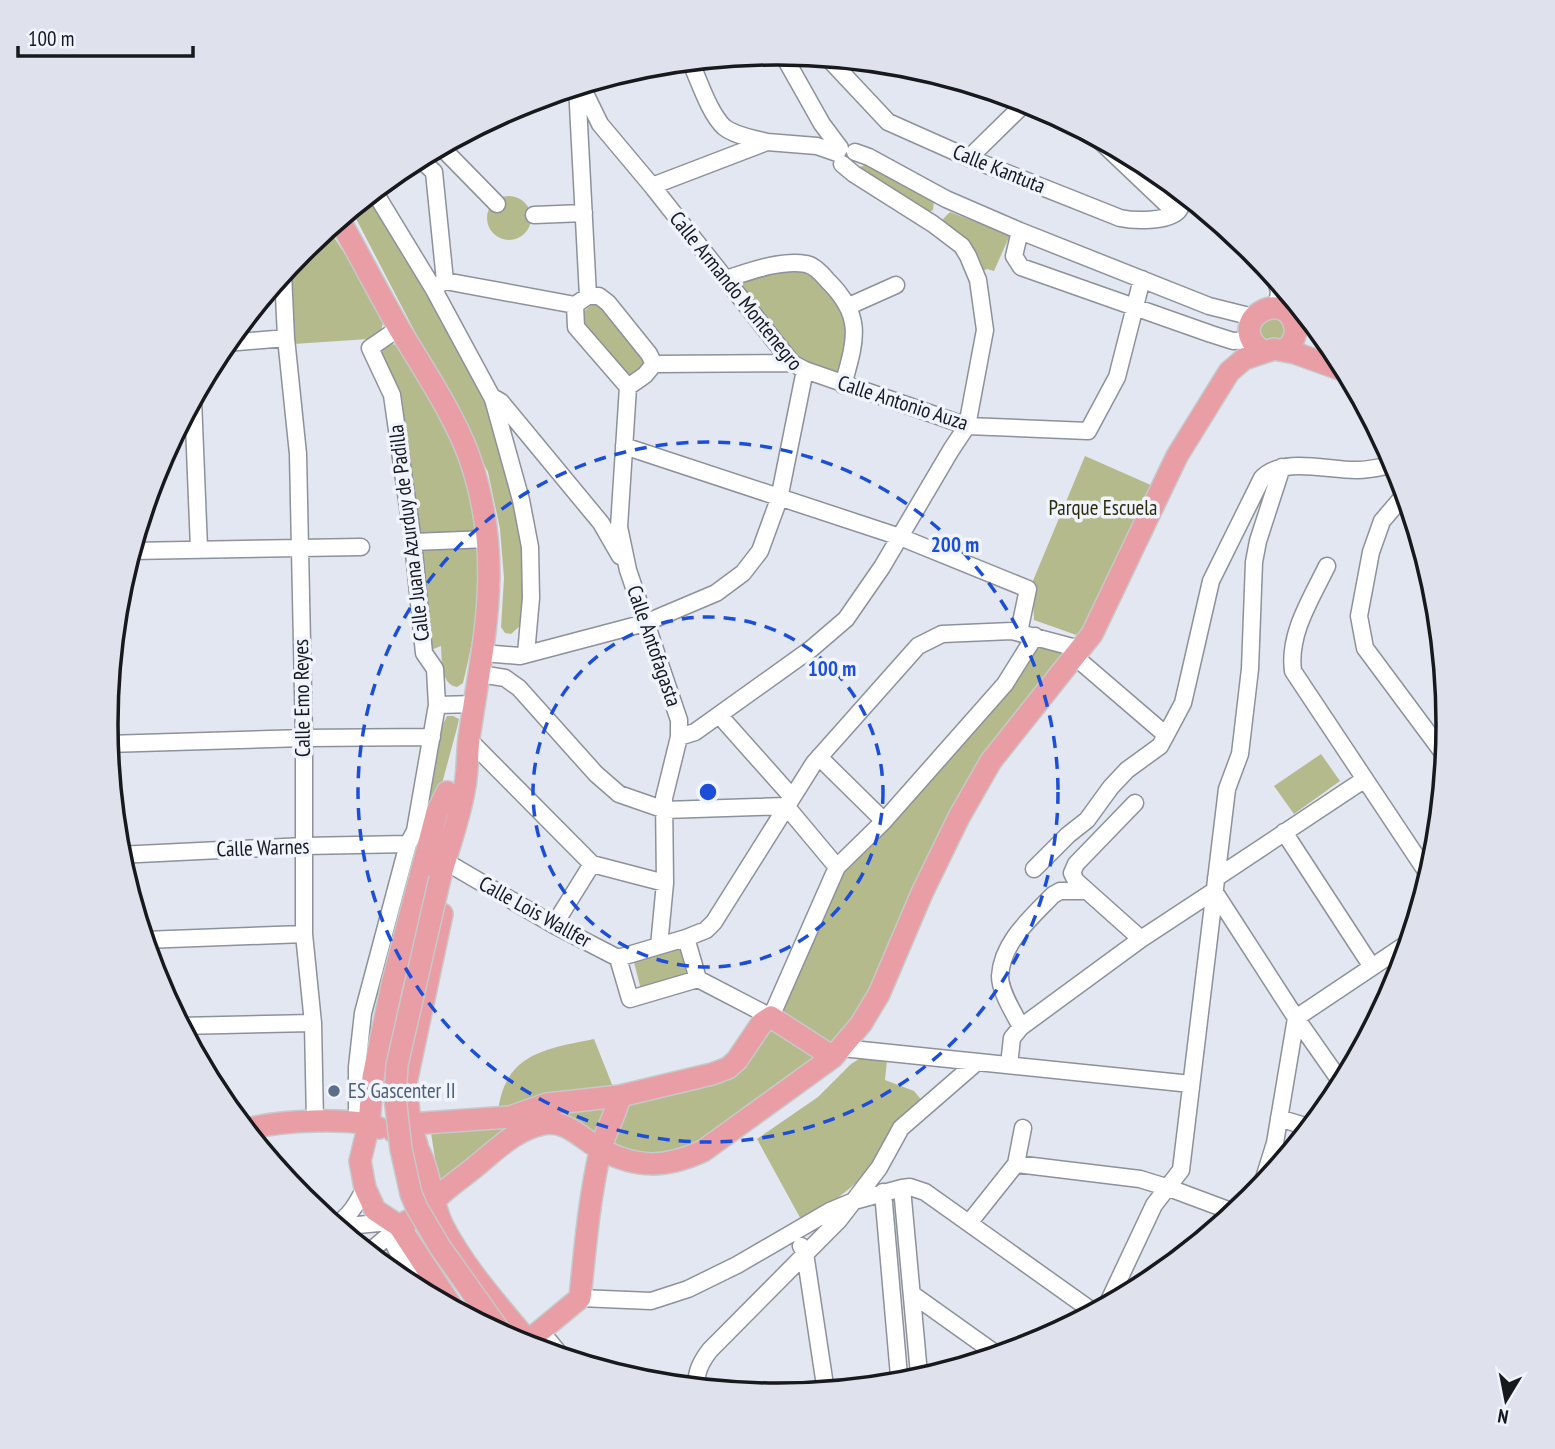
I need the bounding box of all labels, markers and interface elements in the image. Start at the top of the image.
scale bar [18,14,192,58]
text: 100 m [28,25,74,52]
street label: Calle Kantuta [949,138,1049,199]
street label: Calle Armando Montenegro [664,206,809,376]
street label: Calle Antonio Auza [834,369,972,436]
street label: Calle Juana Azurduy de Padilla [382,423,435,643]
park label: Parque Escuela [1048,494,1158,521]
text: 200 m [931,531,979,558]
street label: Calle Antofagasta [621,582,688,710]
street label: Calle Emo Reyes [287,639,316,757]
text: 100 m [808,655,856,682]
centre of rings [696,780,720,804]
street label: Calle Warnes [216,832,310,863]
street label: Calle Lois Wallfer [474,870,596,954]
place label: ES Gascenter II [348,1077,456,1104]
marker: ES Gascenter II [326,1083,342,1099]
north arrow [1471,1365,1541,1435]
text: N [1496,1404,1510,1429]

